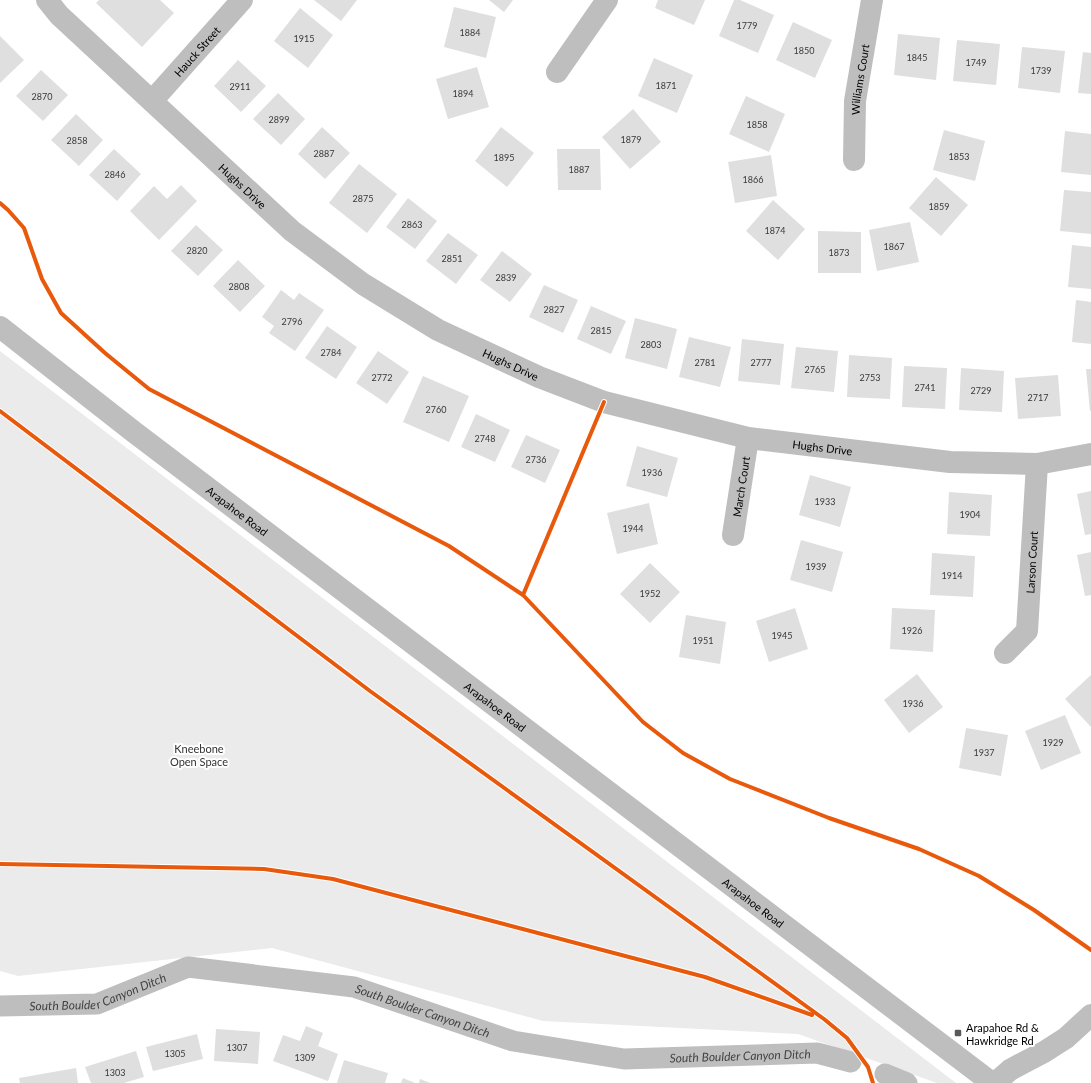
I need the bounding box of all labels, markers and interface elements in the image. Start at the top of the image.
house number: 1779 [737,20,757,31]
street label: Hauck Street [171,23,222,79]
house number: 1884 [460,27,480,38]
house number: 1915 [294,33,314,44]
street label: Williams Court [848,43,871,115]
house number: 1850 [794,45,814,56]
house number: 1845 [907,52,927,63]
house number: 1749 [966,57,986,68]
house number: 1739 [1031,65,1051,76]
house number: 1871 [656,80,676,91]
house number: 2911 [230,81,250,92]
house number: 1894 [453,88,473,99]
house number: 2870 [32,91,52,102]
house number: 2899 [269,114,289,125]
house number: 1858 [747,119,767,130]
house number: 1879 [621,134,641,145]
house number: 2858 [67,135,87,146]
house number: 2887 [314,148,334,159]
house number: 1853 [949,151,969,162]
house number: 1895 [494,152,514,163]
street label: Hughs Drive [216,160,270,211]
house number: 1887 [569,164,589,175]
house number: 2846 [105,169,125,180]
house number: 1866 [743,174,763,185]
house number: 2875 [353,193,373,204]
house number: 1859 [929,201,949,212]
house number: 2863 [402,219,422,230]
house number: 1874 [765,225,785,236]
house number: 1867 [884,241,904,252]
house number: 2820 [187,245,207,256]
house number: 1873 [829,247,849,258]
house number: 2851 [442,253,462,264]
house number: 2839 [496,272,516,283]
house number: 2808 [229,281,249,292]
house number: 2827 [544,304,564,315]
house number: 2796 [282,316,302,327]
house number: 2815 [591,325,611,336]
house number: 2803 [641,339,661,350]
street label: Hughs Drive [481,345,541,383]
house number: 2784 [321,347,341,358]
house number: 2781 [695,357,715,368]
house number: 2777 [751,357,771,368]
house number: 2765 [805,364,825,375]
house number: 2772 [372,372,392,383]
house number: 2753 [860,372,880,383]
house number: 2741 [915,382,935,393]
house number: 2729 [971,385,991,396]
house number: 2717 [1028,392,1048,403]
house number: 2760 [426,404,446,415]
house number: 2748 [475,433,495,444]
street label: Hughs Drive [792,437,853,457]
house number: 2736 [526,454,546,465]
street label: March Court [729,455,752,518]
house number: 1936 [642,467,662,478]
street label: Arapahoe Road [204,483,271,538]
house number: 1933 [815,496,835,507]
house number: 1904 [960,509,980,520]
house number: 1944 [623,523,643,534]
street label: Larson Court [1023,531,1039,594]
house number: 1939 [806,561,826,572]
house number: 1914 [942,570,962,581]
house number: 1952 [640,588,660,599]
house number: 1926 [902,625,922,636]
house number: 1945 [772,630,792,641]
house number: 1951 [693,635,713,646]
street label: Arapahoe Road [462,679,529,734]
house number: 1936 [903,698,923,709]
house number: 1929 [1043,737,1063,748]
park label: Kneebone Open Space [170,742,228,768]
house number: 1937 [974,747,994,758]
street label: Arapahoe Road [720,875,787,930]
water label: South Boulder Canyon Ditch [29,969,168,1013]
water label: South Boulder Canyon Ditch [353,981,492,1040]
place label: Arapahoe Rd & Hawkridge Rd [966,1021,1039,1047]
marker: Arapahoe Rd & Hawkridge Rd [953,1028,963,1038]
house number: 1307 [227,1042,247,1053]
water label: South Boulder Canyon Ditch [669,1046,811,1065]
house number: 1305 [165,1048,185,1059]
house number: 1309 [295,1052,315,1063]
house number: 1303 [105,1067,125,1078]

